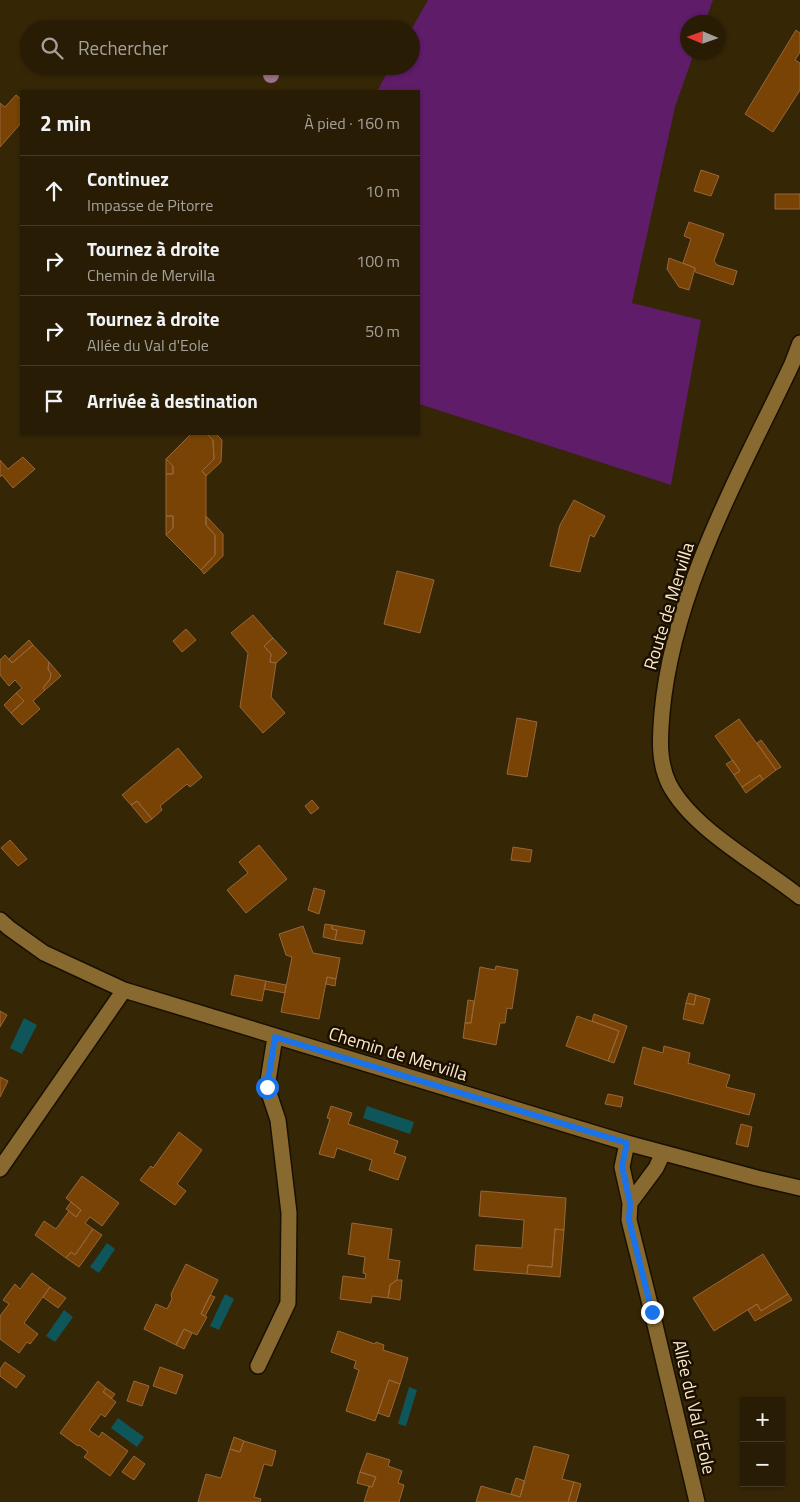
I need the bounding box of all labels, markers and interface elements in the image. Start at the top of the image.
north arrow [680,15,725,60]
search box [20,20,420,75]
text: Rechercher [78,33,168,62]
icon: search [38,34,66,62]
text: 2 min [40,107,91,139]
text: À pied · 160 m [304,111,400,135]
text: Continuez [87,164,169,193]
icon: ahead [40,177,68,205]
text: 10 m [365,179,400,203]
text: Impasse de Pitorre [87,193,213,217]
text: Tournez à droite [87,234,219,263]
icon: right [40,247,68,275]
text: 100 m [356,249,400,273]
text: Chemin de Mervilla [87,263,215,287]
text: Tournez à droite [87,304,219,333]
icon: right [40,317,68,345]
text: 50 m [365,319,400,343]
text: Allée du Val d'Eole [87,333,209,357]
text: Arrivée à destination [87,386,258,415]
icon: arrive [40,387,68,415]
street label: Route de Mervilla [636,539,701,673]
street label: Chemin de Mervilla [325,1020,471,1087]
route start [256,1076,279,1099]
route end [641,1301,664,1324]
street label: Allée du Val d'Eole [666,1337,723,1477]
map controls [740,1397,785,1487]
button: + [740,1397,785,1442]
button: − [740,1442,785,1487]

